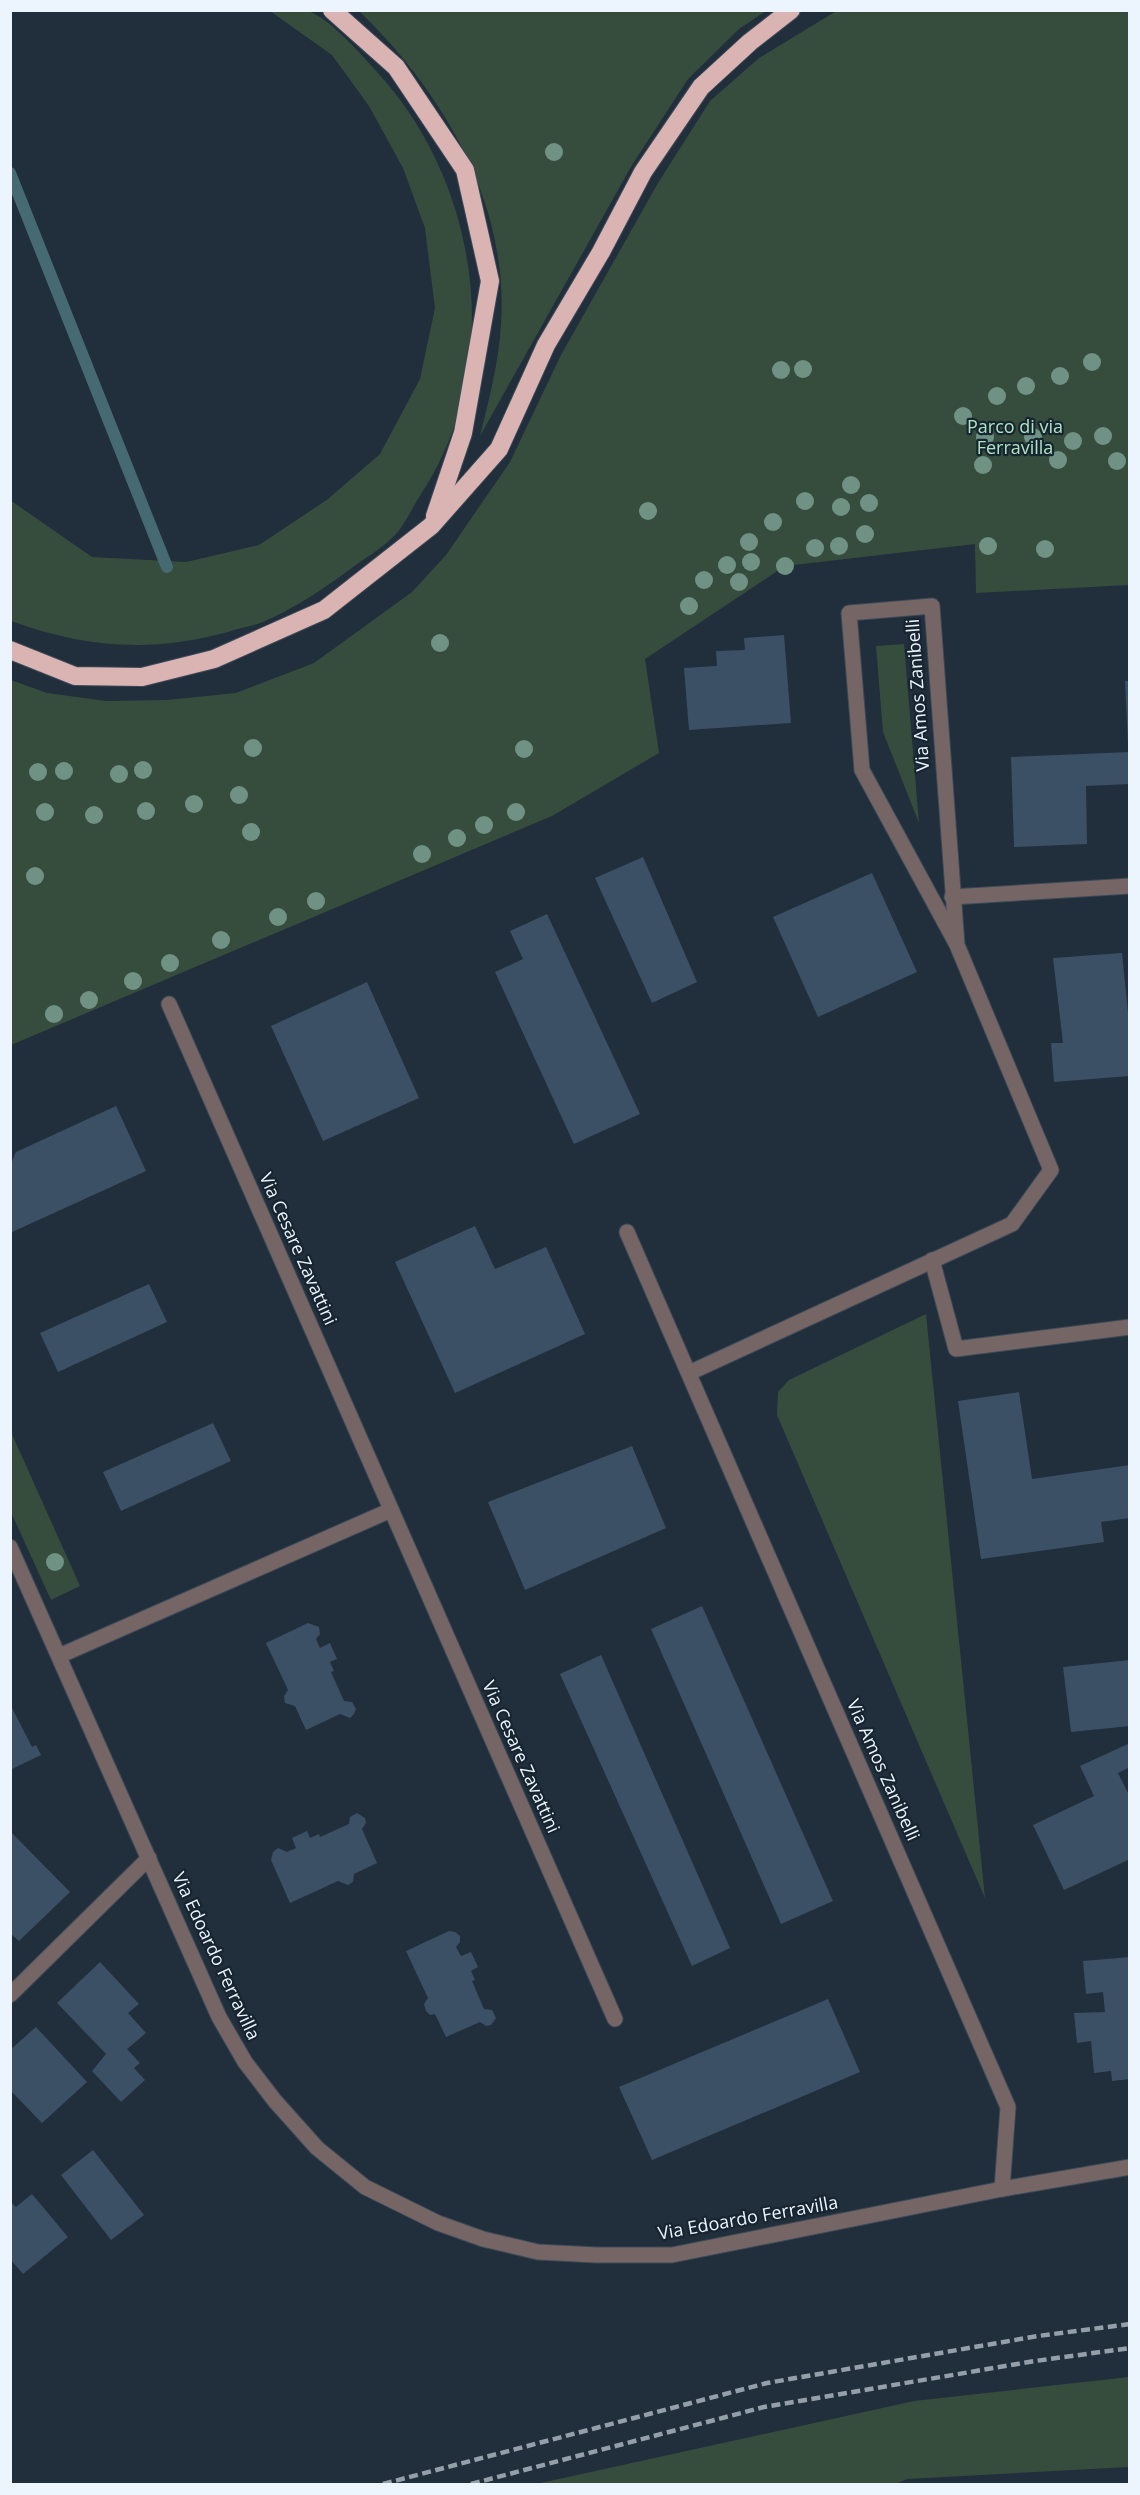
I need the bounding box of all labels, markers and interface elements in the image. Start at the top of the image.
park label: Parco di via Ferravilla [967,414,1063,459]
street label: Via Amos Zanibelli [900,618,934,772]
street label: Via Cesare Zavattini [255,1169,343,1329]
street label: Via Cesare Zavattini [478,1677,566,1837]
street label: Via Amos Zanibelli [842,1695,926,1844]
street label: Via Edoardo Ferravilla [167,1868,266,2043]
street label: Via Edoardo Ferravilla [656,2189,840,2245]

